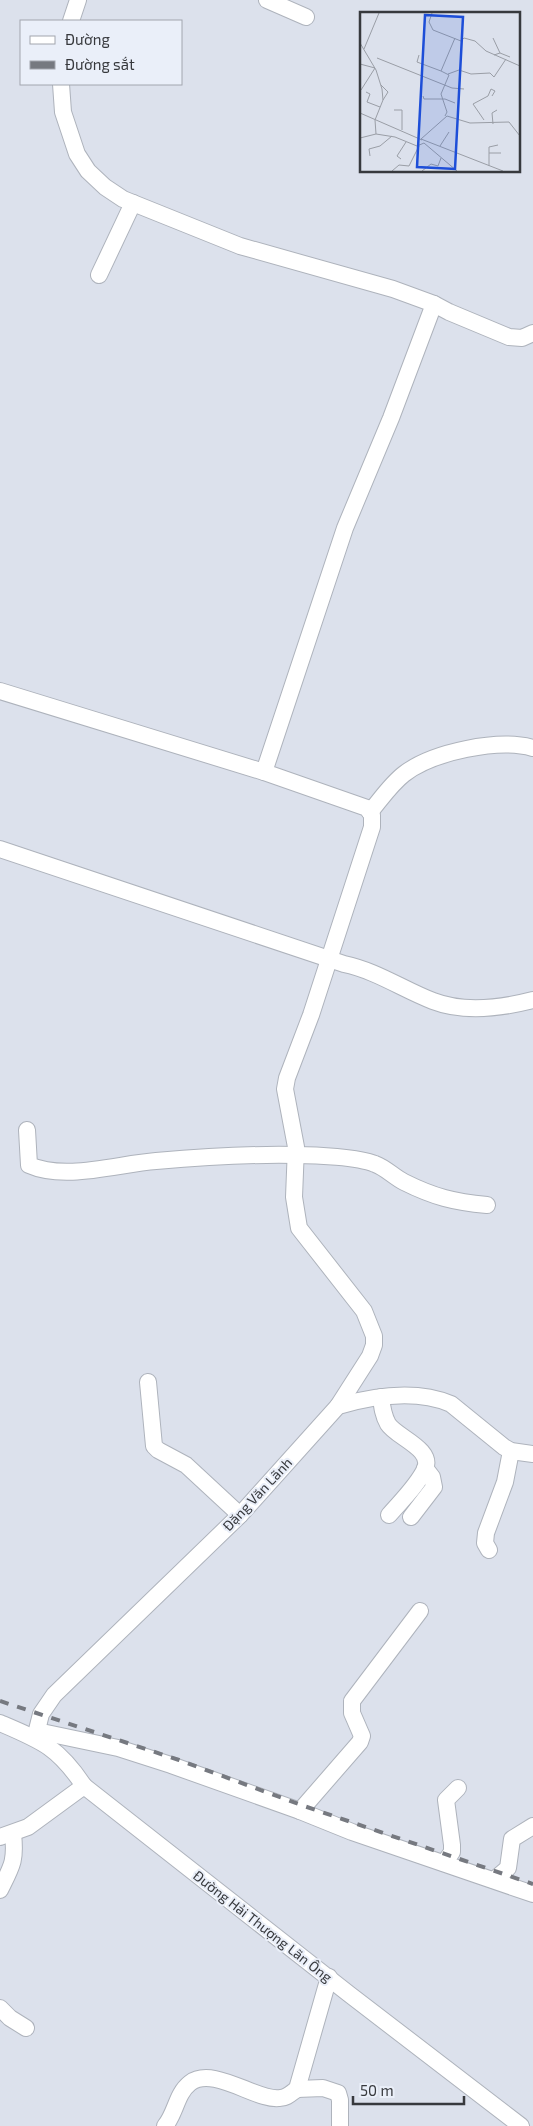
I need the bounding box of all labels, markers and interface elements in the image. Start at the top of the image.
inset map [360,12,520,172]
legend [20,20,182,85]
text: Đường [65,30,110,48]
text: Đường sắt [65,55,135,73]
street label: Đặng Văn Lãnh [219,1454,295,1534]
street label: Đường Hải Thượng Lãn Ông [190,1867,336,1986]
scale bar [353,2074,464,2106]
text: 50 m [360,2081,394,2099]

